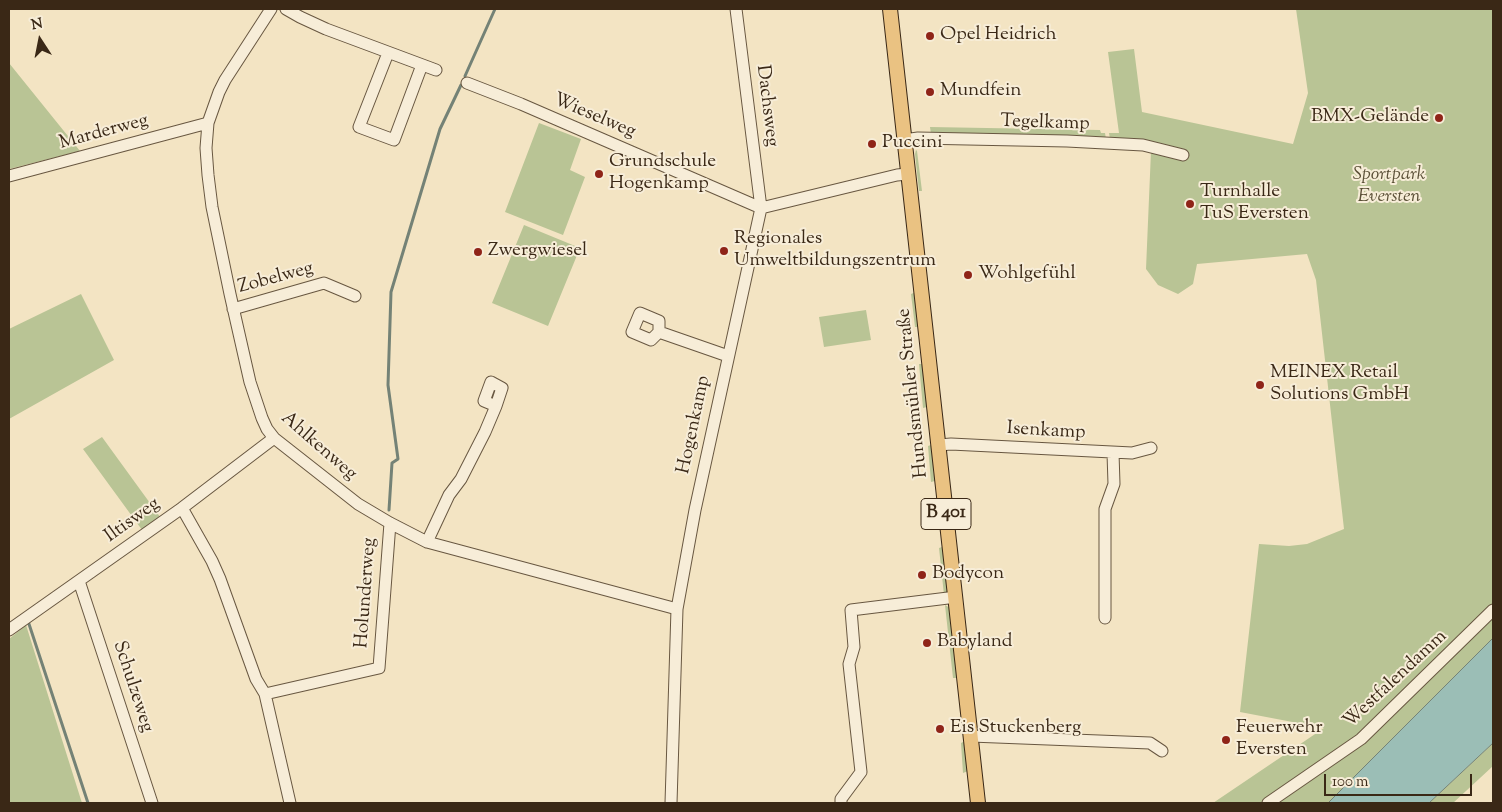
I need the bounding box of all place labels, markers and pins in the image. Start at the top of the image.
place label: Opel Heidrich [940,25,1057,47]
marker: Opel Heidrich [924,30,936,42]
place label: Mundfein [940,81,1022,103]
marker: Mundfein [924,86,936,98]
place label: BMX-Gelände [1311,107,1429,129]
marker: BMX-Gelände [1433,112,1445,124]
place label: Puccini [882,133,943,155]
marker: Puccini [866,138,878,150]
place label: Grundschule Hogenkamp [609,152,716,196]
marker: Grundschule Hogenkamp [593,168,605,180]
place label: Turnhalle TuS Eversten [1200,182,1309,226]
marker: Turnhalle TuS Eversten [1184,198,1196,210]
place label: Regionales Umweltbildungszentrum [734,229,936,273]
place label: Zwergwiesel [488,241,587,263]
marker: Regionales Umweltbildungszentrum [718,245,730,257]
marker: Zwergwiesel [472,246,484,258]
place label: Wohlgefühl [978,264,1076,286]
marker: Wohlgefühl [962,269,974,281]
place label: MEINEX Retail Solutions GmbH [1270,363,1409,407]
marker: MEINEX Retail Solutions GmbH [1254,379,1266,391]
place label: Bodycon [932,564,1004,586]
marker: Bodycon [916,569,928,581]
place label: Babyland [937,632,1013,654]
marker: Babyland [921,637,933,649]
place label: Eis Stuckenberg [950,718,1081,740]
place label: Feuerwehr Eversten [1236,718,1323,762]
marker: Eis Stuckenberg [934,723,946,735]
marker: Feuerwehr Eversten [1220,734,1232,746]

